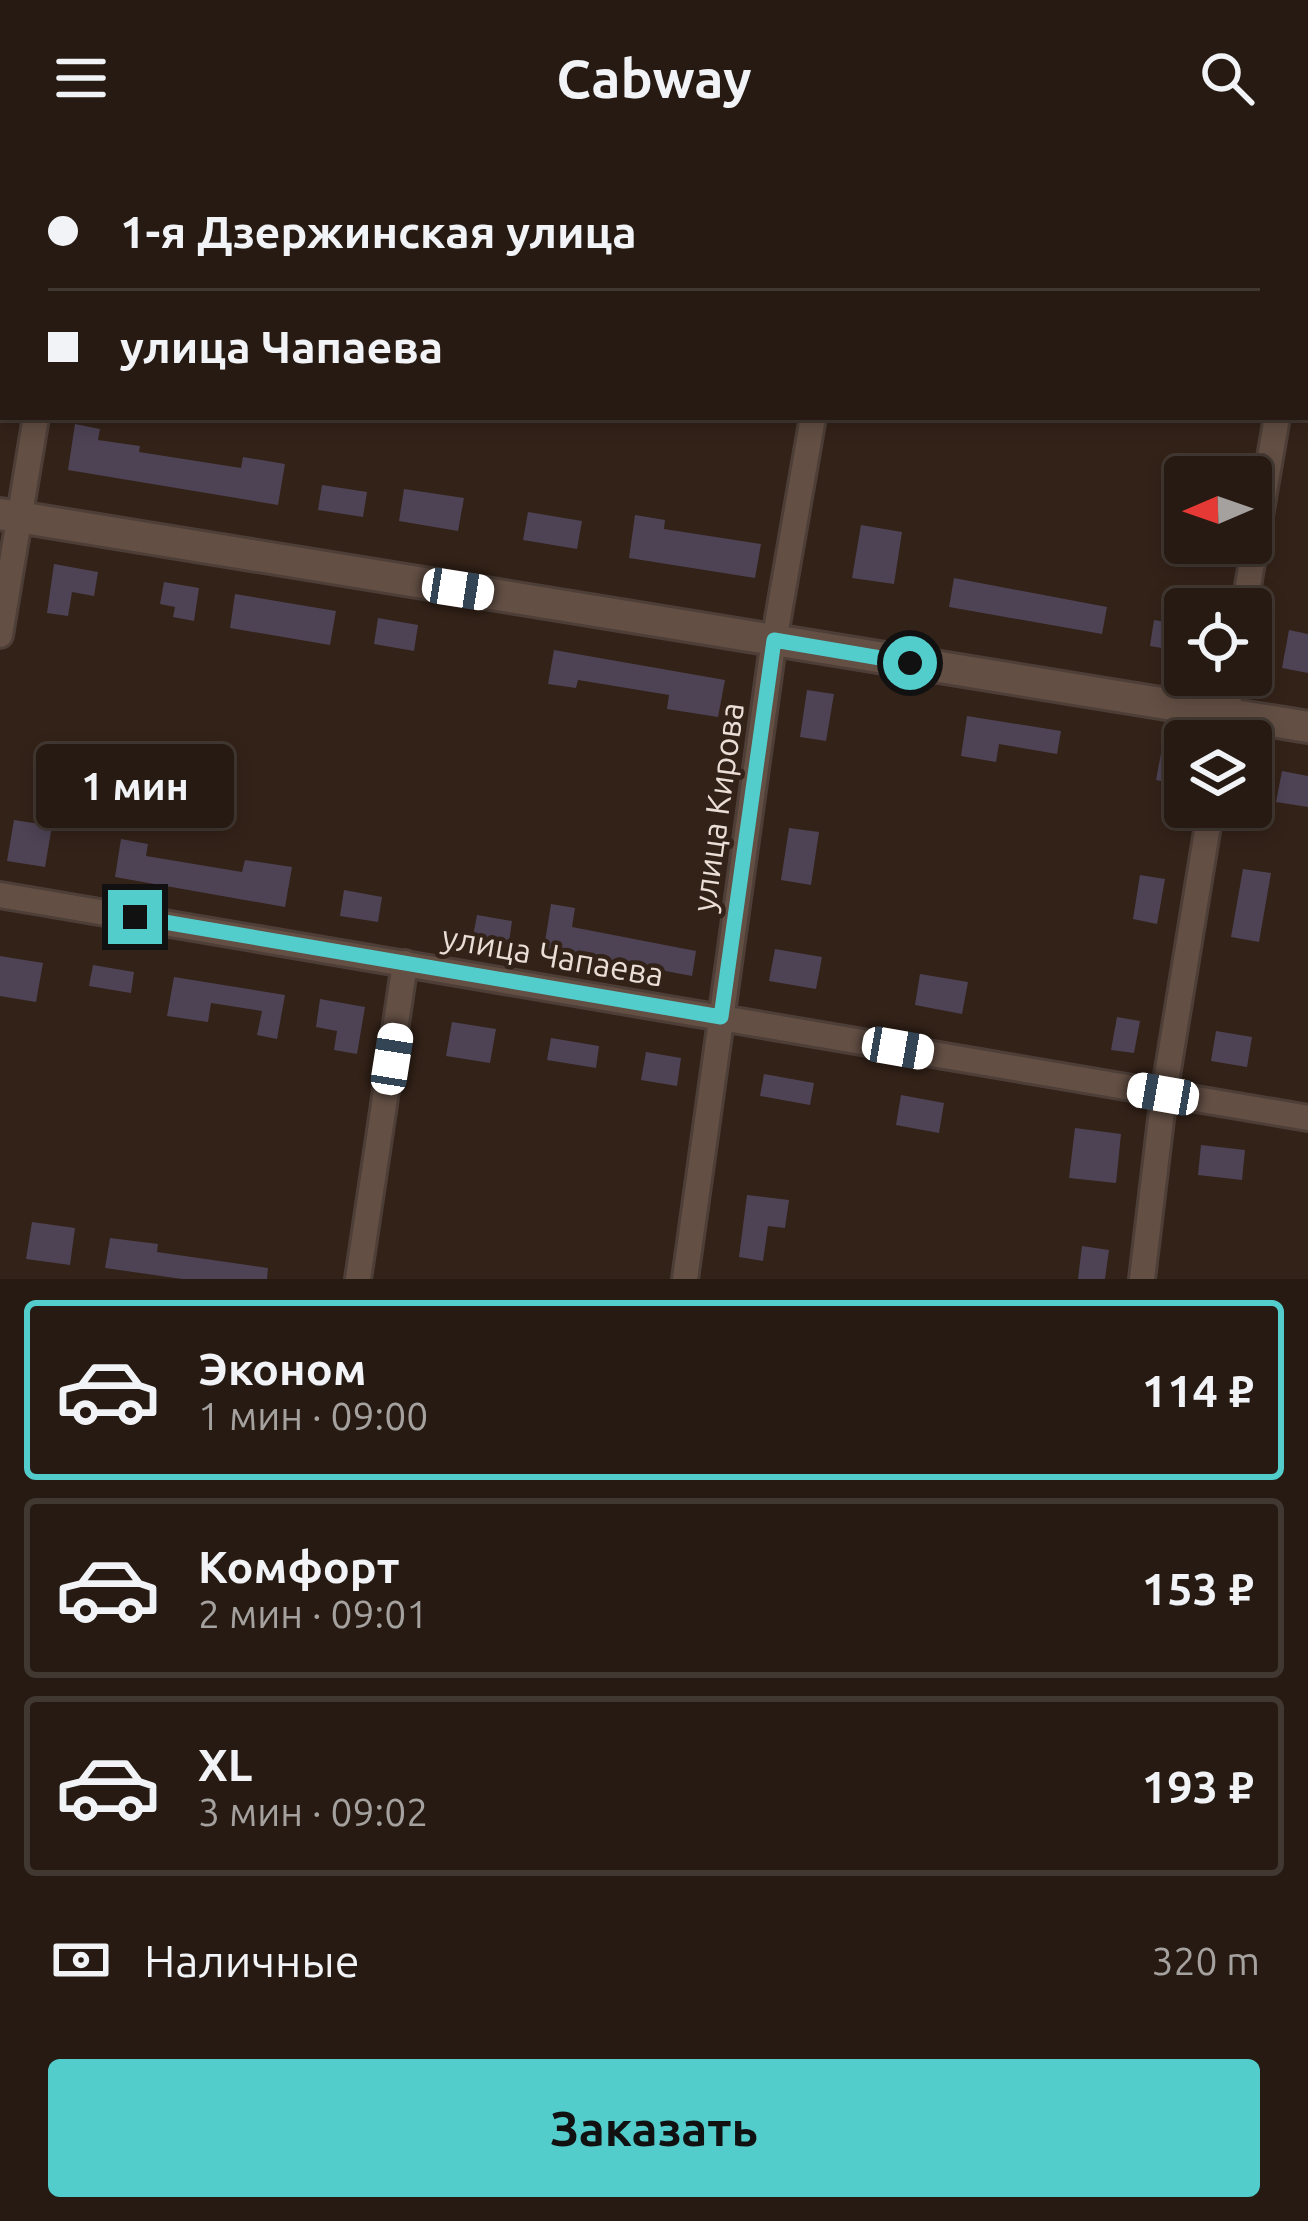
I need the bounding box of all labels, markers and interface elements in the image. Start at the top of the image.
icon: menu [48,45,114,111]
icon: search [1194,45,1260,111]
text: Cabway [556,48,752,108]
text: 1-я Дзержинская улица [120,206,637,257]
text: улица Чапаева [120,321,443,372]
north arrow [1164,456,1272,564]
map controls [1164,456,1272,828]
car [420,566,496,612]
button: locate [1164,588,1272,696]
route start [883,636,937,690]
street label: улица Кирова [684,700,750,914]
button: layers [1164,720,1272,828]
callout: 1 мин [36,743,234,827]
text: 1 мин [81,764,189,807]
route end [108,890,162,944]
street label: улица Чапаева [439,917,667,993]
car [369,1021,415,1097]
car [859,1024,937,1072]
car [1124,1070,1202,1118]
icon: car [54,1336,162,1444]
text: Эконом [198,1343,367,1394]
text: 114 ₽ [1142,1365,1254,1416]
text: 1 мин · 09:00 [198,1394,428,1437]
icon: car [54,1534,162,1642]
text: Комфорт [198,1541,400,1592]
text: 153 ₽ [1142,1563,1254,1614]
text: 2 мин · 09:01 [198,1592,428,1635]
icon: car [54,1732,162,1840]
text: XL [198,1739,252,1790]
text: 193 ₽ [1142,1761,1254,1812]
text: 3 мин · 09:02 [198,1790,428,1833]
icon: cash [48,1927,114,1993]
text: Наличные [144,1935,360,1986]
text: 320 m [1151,1939,1260,1982]
button: Заказать [48,2059,1260,2197]

